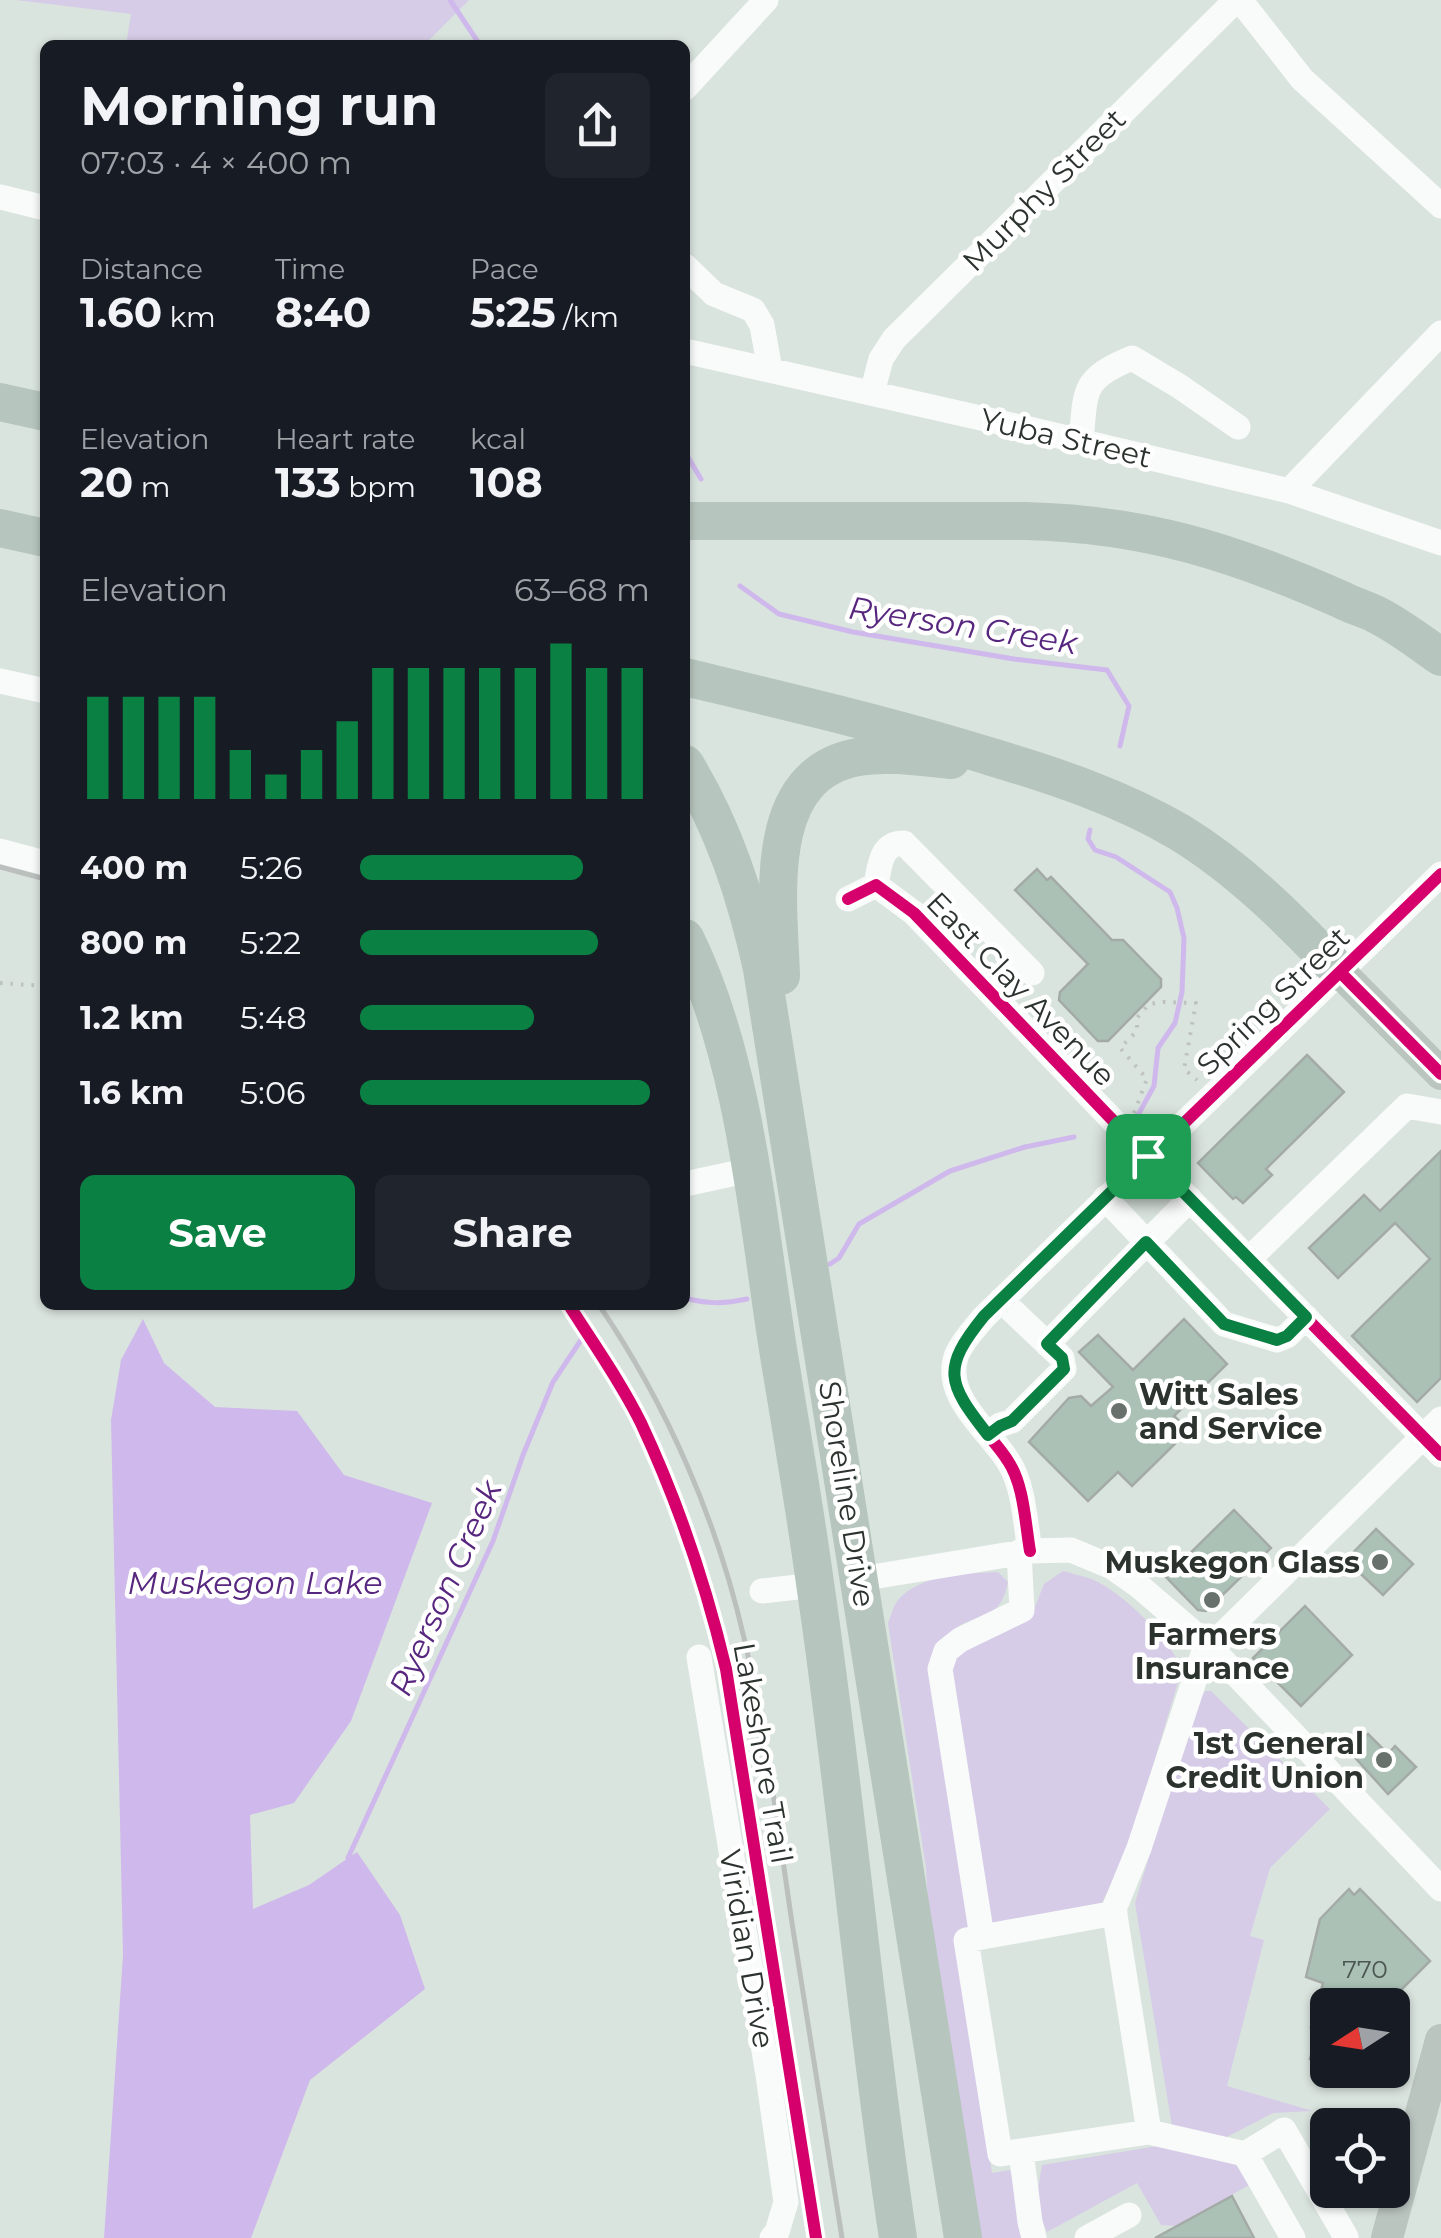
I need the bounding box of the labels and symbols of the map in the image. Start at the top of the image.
street label: Murphy Street [955,101,1133,279]
street label: Yuba Street [977,400,1155,476]
water label: Ryerson Creek [846,588,1082,663]
street label: East Clay Avenue [919,884,1123,1094]
street label: Spring Street [1189,919,1357,1083]
pin [1106,1114,1191,1199]
place label: Witt Sales and Service [1139,1376,1323,1447]
street label: Shoreline Drive [811,1378,883,1610]
marker: Witt Sales and Service [1108,1400,1130,1422]
water label: Ryerson Creek [380,1473,511,1701]
place label: Muskegon Glass [1105,1544,1360,1581]
marker: Muskegon Glass [1369,1551,1391,1573]
water label: Muskegon Lake [127,1563,383,1602]
marker: Farmers Insurance [1201,1589,1223,1611]
place label: Farmers Insurance [1135,1616,1289,1687]
street label: Lakeshore Trail [725,1640,801,1866]
place label: 1st General Credit Union [1166,1725,1364,1796]
marker: 1st General Credit Union [1373,1749,1395,1771]
street label: Viridian Drive [711,1847,783,2051]
house number: 770 [1342,1954,1388,1984]
north arrow [1310,1988,1410,2088]

